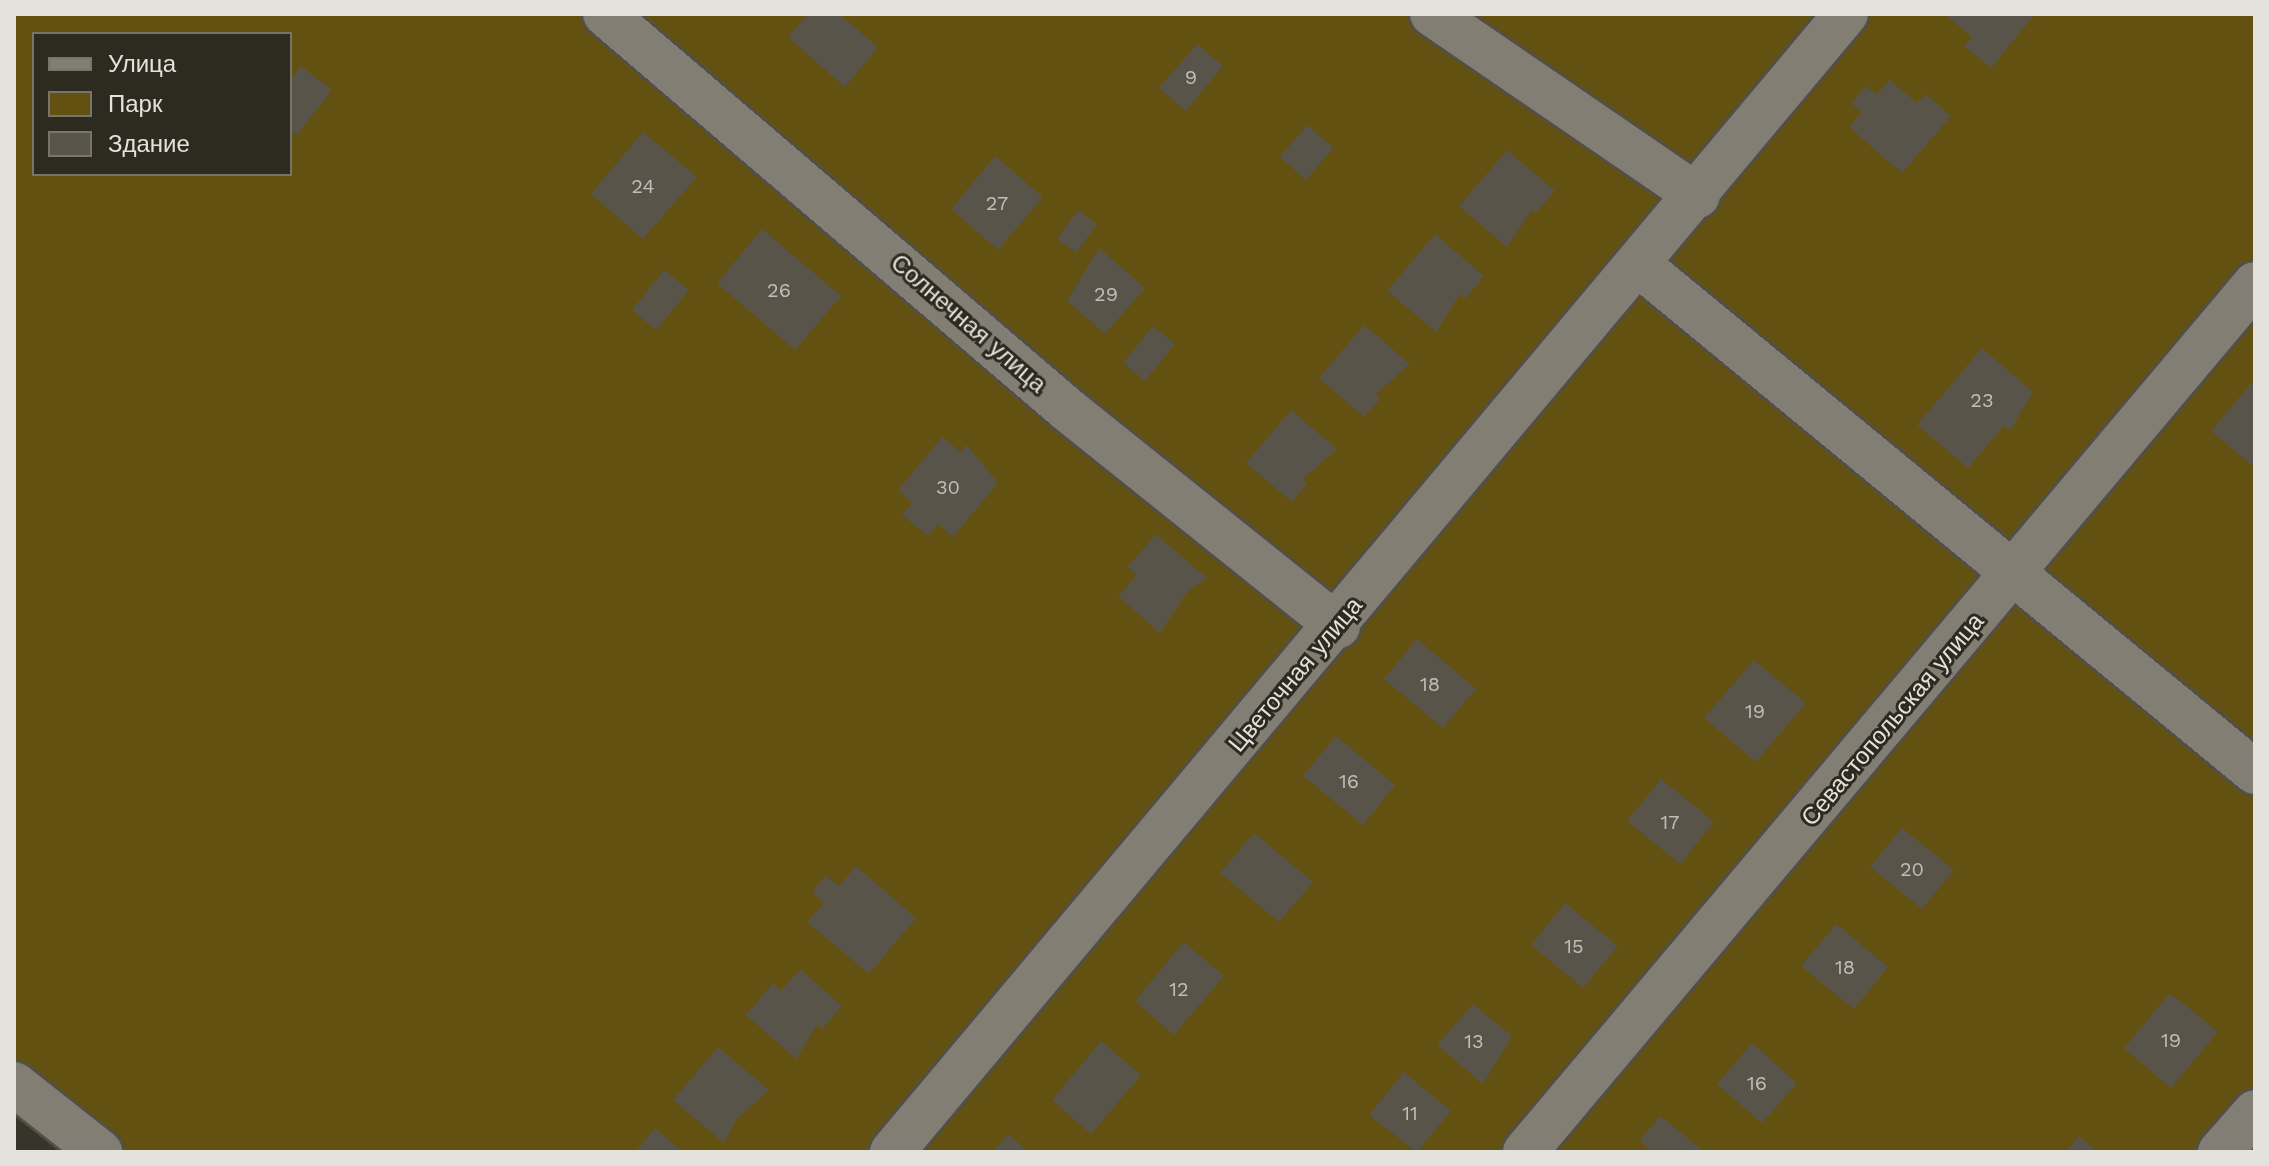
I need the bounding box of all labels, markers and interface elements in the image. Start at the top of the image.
legend [32,32,292,176]
text: Улица [108,50,176,78]
house number: 9 [1185,65,1197,89]
text: Парк [108,90,162,118]
text: Здание [108,130,190,158]
house number: 24 [631,174,655,198]
house number: 27 [986,191,1008,215]
street label: Солнечная улица [885,249,1051,399]
house number: 26 [767,278,791,302]
house number: 29 [1094,282,1118,306]
house number: 23 [1970,388,1994,412]
house number: 30 [936,475,960,499]
street label: Цветочная улица [1223,592,1369,758]
street label: Севастопольская улица [1796,608,1990,832]
house number: 18 [1420,672,1440,696]
house number: 19 [1745,699,1765,723]
house number: 16 [1339,769,1359,793]
house number: 17 [1660,810,1680,834]
house number: 20 [1900,857,1924,881]
house number: 15 [1564,934,1584,958]
house number: 18 [1835,955,1855,979]
house number: 12 [1169,977,1189,1001]
house number: 19 [2161,1028,2181,1052]
house number: 13 [1464,1029,1484,1053]
house number: 16 [1747,1071,1767,1095]
house number: 11 [1402,1101,1418,1125]

